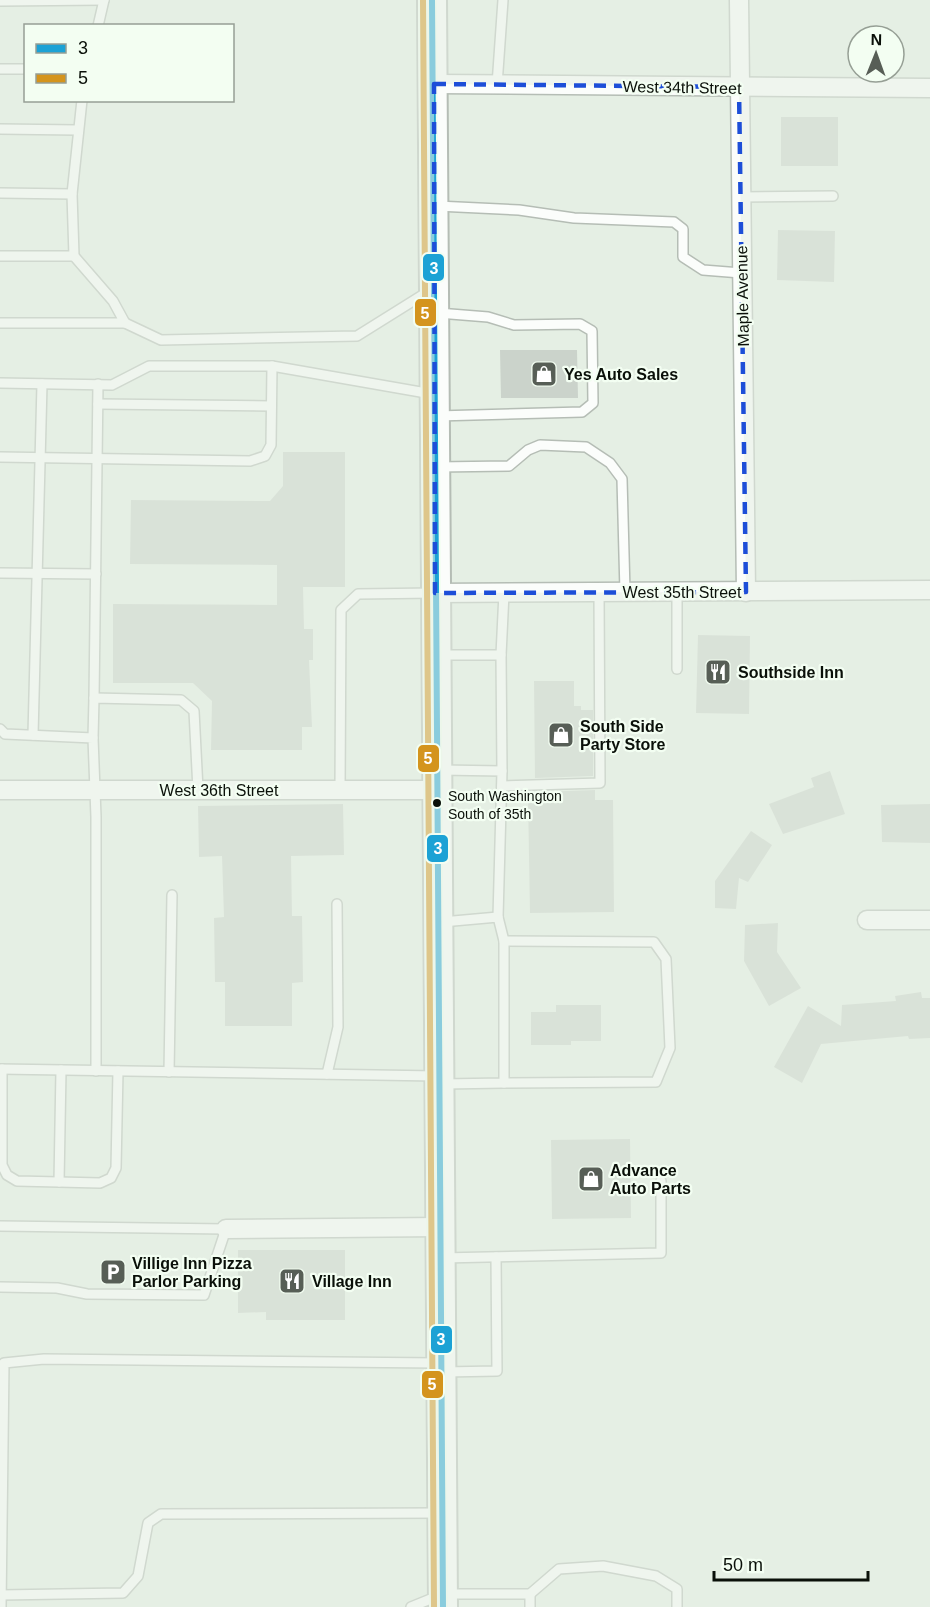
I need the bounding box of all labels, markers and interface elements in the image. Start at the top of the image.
legend [24,24,234,102]
north arrow [846,24,906,84]
text: N [870,31,882,48]
text: 3 [78,38,88,58]
text: 5 [78,68,88,88]
street label: West 34th Street [622,78,742,97]
street label: Maple Avenue [733,245,752,347]
line badge: 3 [422,253,445,282]
text: 3 [430,260,439,277]
line badge: 5 [414,298,437,327]
text: 5 [421,305,430,322]
shop icon: Yes Auto Sales [529,359,559,389]
place label: Yes Auto Sales [564,366,678,383]
street label: West 35th Street [623,584,742,601]
restaurant icon: Southside Inn [703,657,733,687]
place label: Southside Inn [738,664,844,681]
place label: South Side Party Store [580,718,665,753]
shop icon: South Side Party Store [546,720,576,750]
line badge: 5 [417,744,440,773]
text: 5 [424,750,433,767]
street label: West 36th Street [160,782,279,799]
place label: South Washington South of 35th [448,788,562,822]
marker: South Washington South of 35th [431,797,443,809]
line badge: 3 [426,834,449,863]
text: 3 [434,840,443,857]
place label: Advance Auto Parts [610,1162,691,1197]
shop icon: Advance Auto Parts [576,1164,606,1194]
place label: Villige Inn Pizza Parlor Parking [132,1255,252,1290]
parking icon: Villige Inn Pizza Parlor Parking [98,1257,128,1287]
restaurant icon: Village Inn [277,1266,307,1296]
place label: Village Inn [312,1273,392,1290]
line badge: 3 [430,1325,453,1354]
text: 3 [437,1331,446,1348]
line badge: 5 [421,1370,444,1399]
text: 5 [428,1376,437,1393]
scale bar [714,1544,868,1582]
text: 50 m [723,1555,763,1575]

